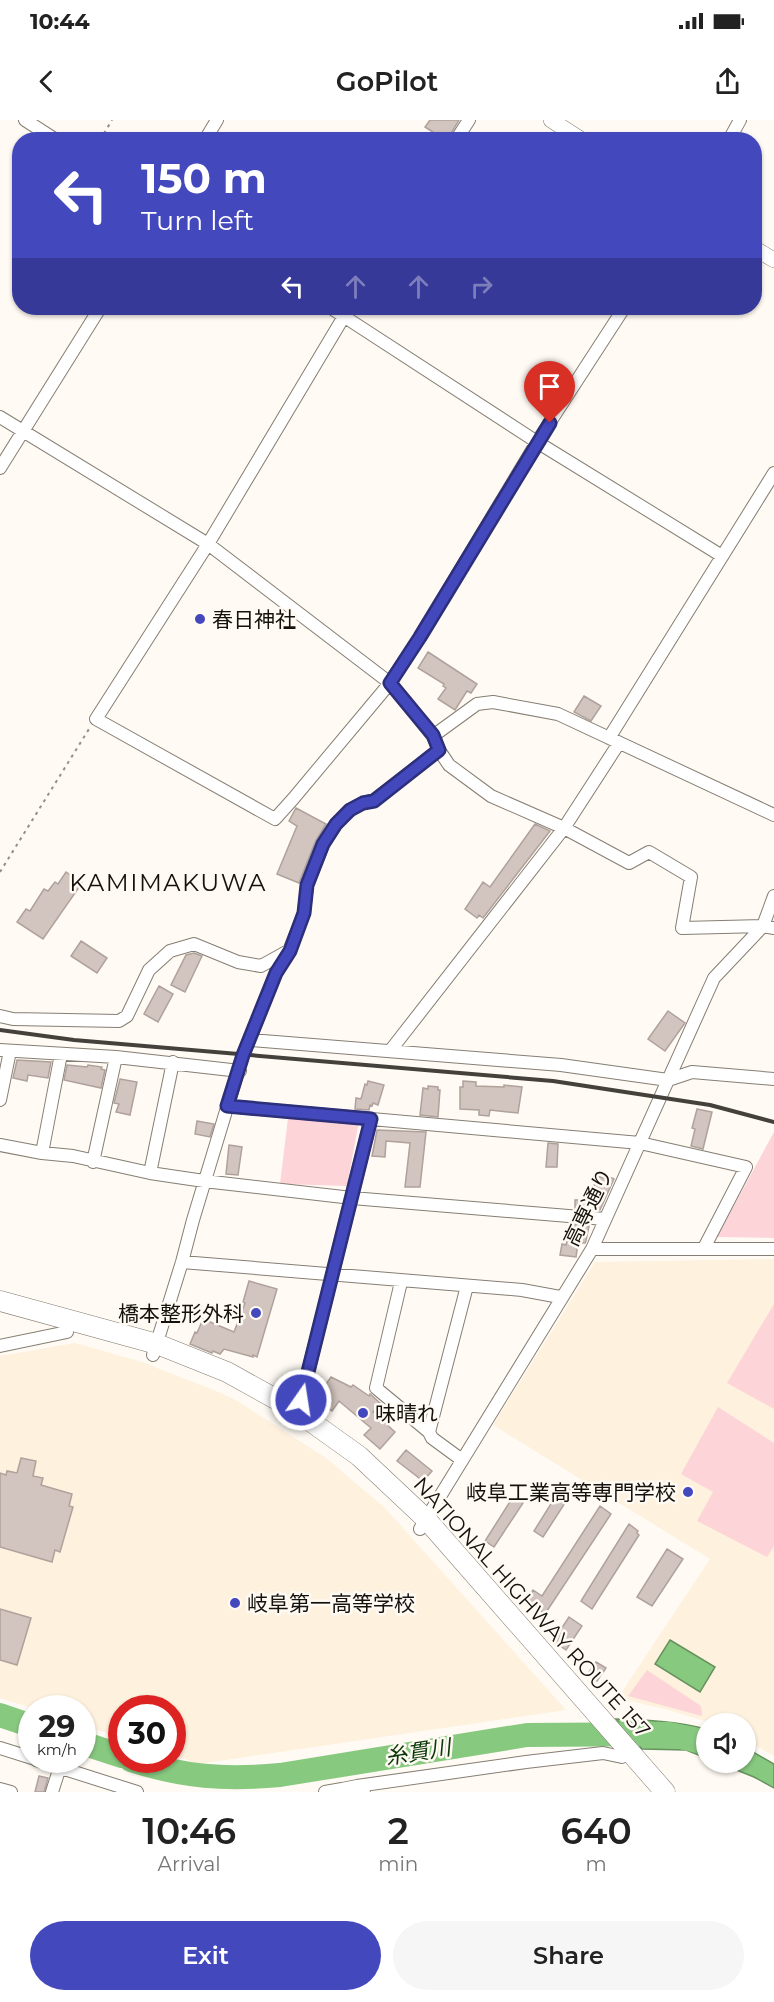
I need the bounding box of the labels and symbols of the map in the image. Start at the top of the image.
pin [524,361,575,423]
place label: 春日神社 [212,607,296,632]
marker: 春日神社 [193,612,207,626]
district label: KAMIMAKUWA [69,868,267,897]
street label: 高専通り [558,1164,618,1250]
place label: 橋本整形外科 [118,1301,244,1326]
marker: 橋本整形外科 [249,1306,263,1320]
position arrow [269,1368,333,1432]
place label: 味晴れ [375,1401,438,1426]
marker: 味晴れ [356,1406,370,1420]
street label: NATIONAL HIGHWAY ROUTE 157 [408,1472,656,1742]
place label: 岐阜工業高等専門学校 [466,1480,676,1505]
marker: 岐阜工業高等専門学校 [681,1485,695,1499]
place label: 岐阜第一高等学校 [247,1591,415,1616]
marker: 岐阜第一高等学校 [228,1596,242,1610]
speed limit sign: 30 [108,1695,186,1773]
water label: 糸貫川 [383,1733,455,1770]

